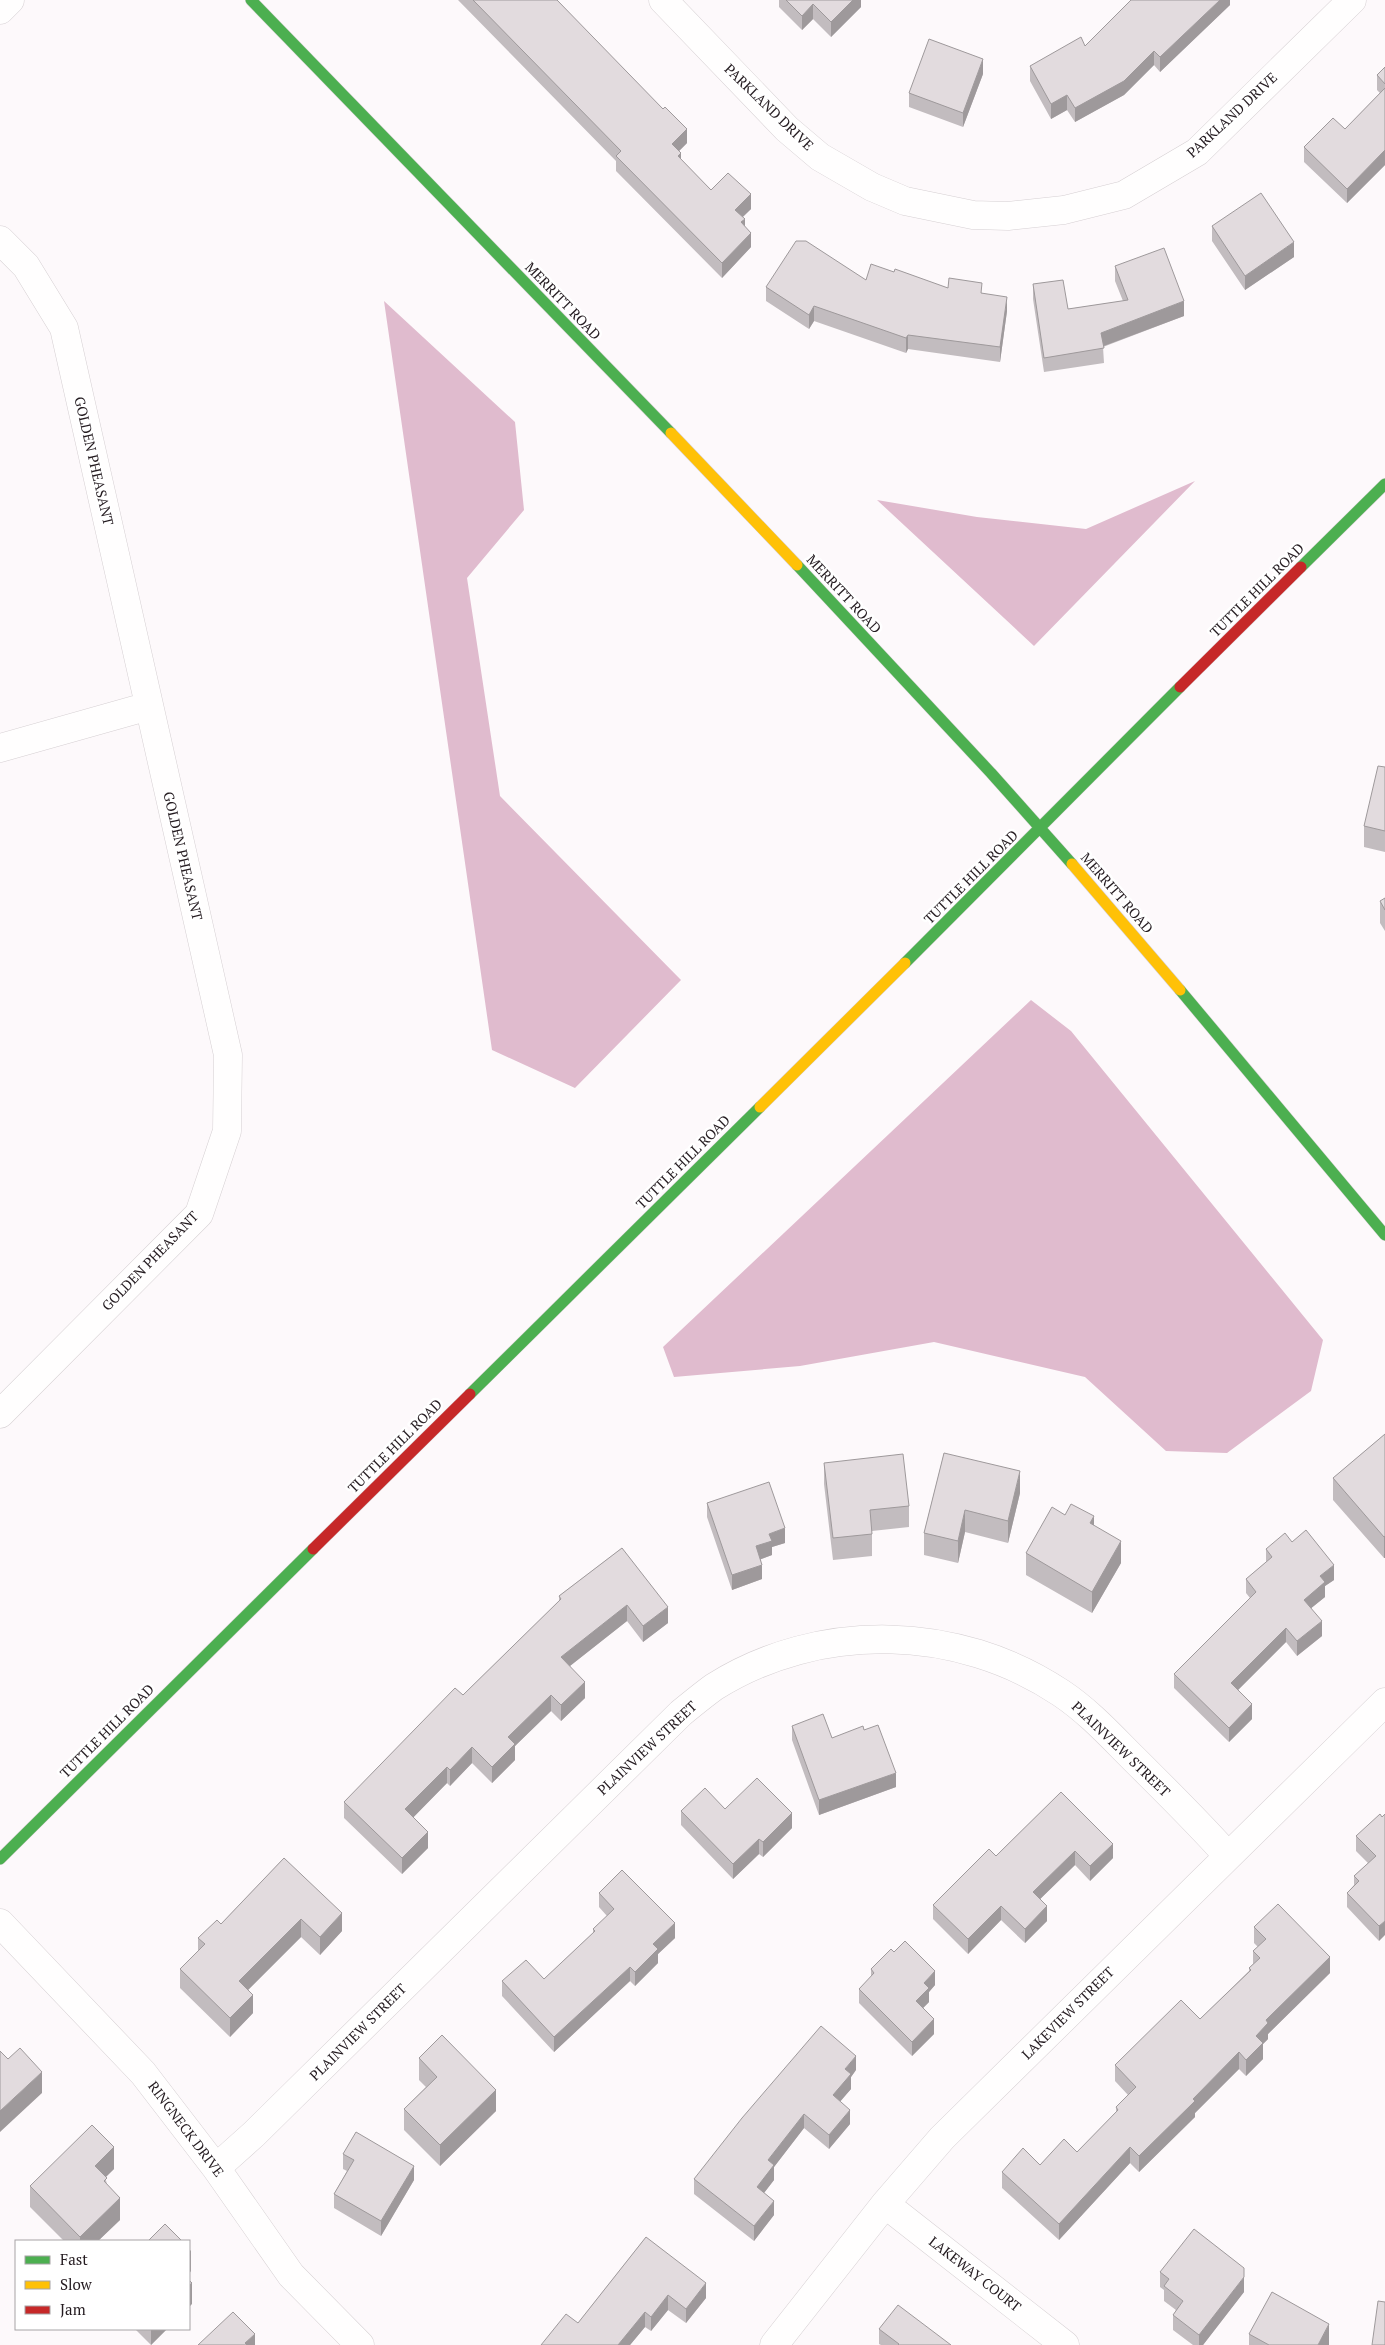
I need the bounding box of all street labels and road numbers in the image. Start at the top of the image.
street label: PARKLAND DRIVE [721,59,818,154]
street label: PARKLAND DRIVE [1182,68,1281,162]
street label: MERRITT ROAD [521,258,605,344]
street label: GOLDEN PHEASANT [70,395,119,527]
street label: TUTTLE HILL ROAD [1205,538,1308,641]
street label: MERRITT ROAD [803,550,886,637]
street label: GOLDEN PHEASANT [159,790,208,922]
street label: TUTTLE HILL ROAD [919,825,1022,928]
street label: MERRITT ROAD [1077,848,1158,937]
street label: TUTTLE HILL ROAD [631,1110,734,1213]
street label: GOLDEN PHEASANT [97,1206,202,1315]
street label: TUTTLE HILL ROAD [343,1394,446,1497]
street label: TUTTLE HILL ROAD [55,1679,158,1782]
street label: PLAINVIEW STREET [593,1696,701,1799]
street label: PLAINVIEW STREET [1068,1697,1175,1801]
street label: LAKEVIEW STREET [1017,1962,1118,2063]
street label: PLAINVIEW STREET [305,1979,411,2084]
street label: RINGNECK DRIVE [144,2077,229,2180]
street label: LAKEWAY COURT [925,2232,1026,2316]

